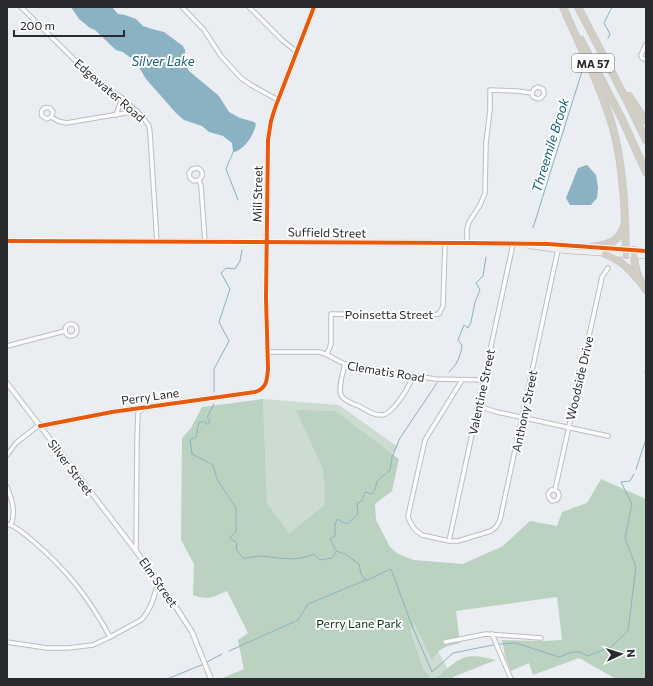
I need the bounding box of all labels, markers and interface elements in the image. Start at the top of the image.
scale bar [14,12,124,38]
text: 200 m [20,18,55,32]
water label: Silver Lake [131,53,195,69]
road number: MA 57 [572,54,614,72]
street label: Edgewater Road [72,56,148,124]
water label: Threemile Brook [528,95,572,194]
street label: Mill Street [250,165,264,223]
street label: Suffield Street [288,224,366,240]
street label: Poinsetta Street [345,307,433,321]
street label: Woodside Drive [563,335,595,421]
street label: Valentine Street [465,348,497,436]
street label: Clematis Road [346,358,426,384]
street label: Anthony Street [508,369,540,453]
street label: Perry Lane [120,385,180,407]
street label: Silver Street [45,436,97,498]
street label: Elm Street [137,555,181,609]
park label: Perry Lane Park [316,616,402,630]
north arrow [601,634,641,674]
text: N [625,649,638,658]

